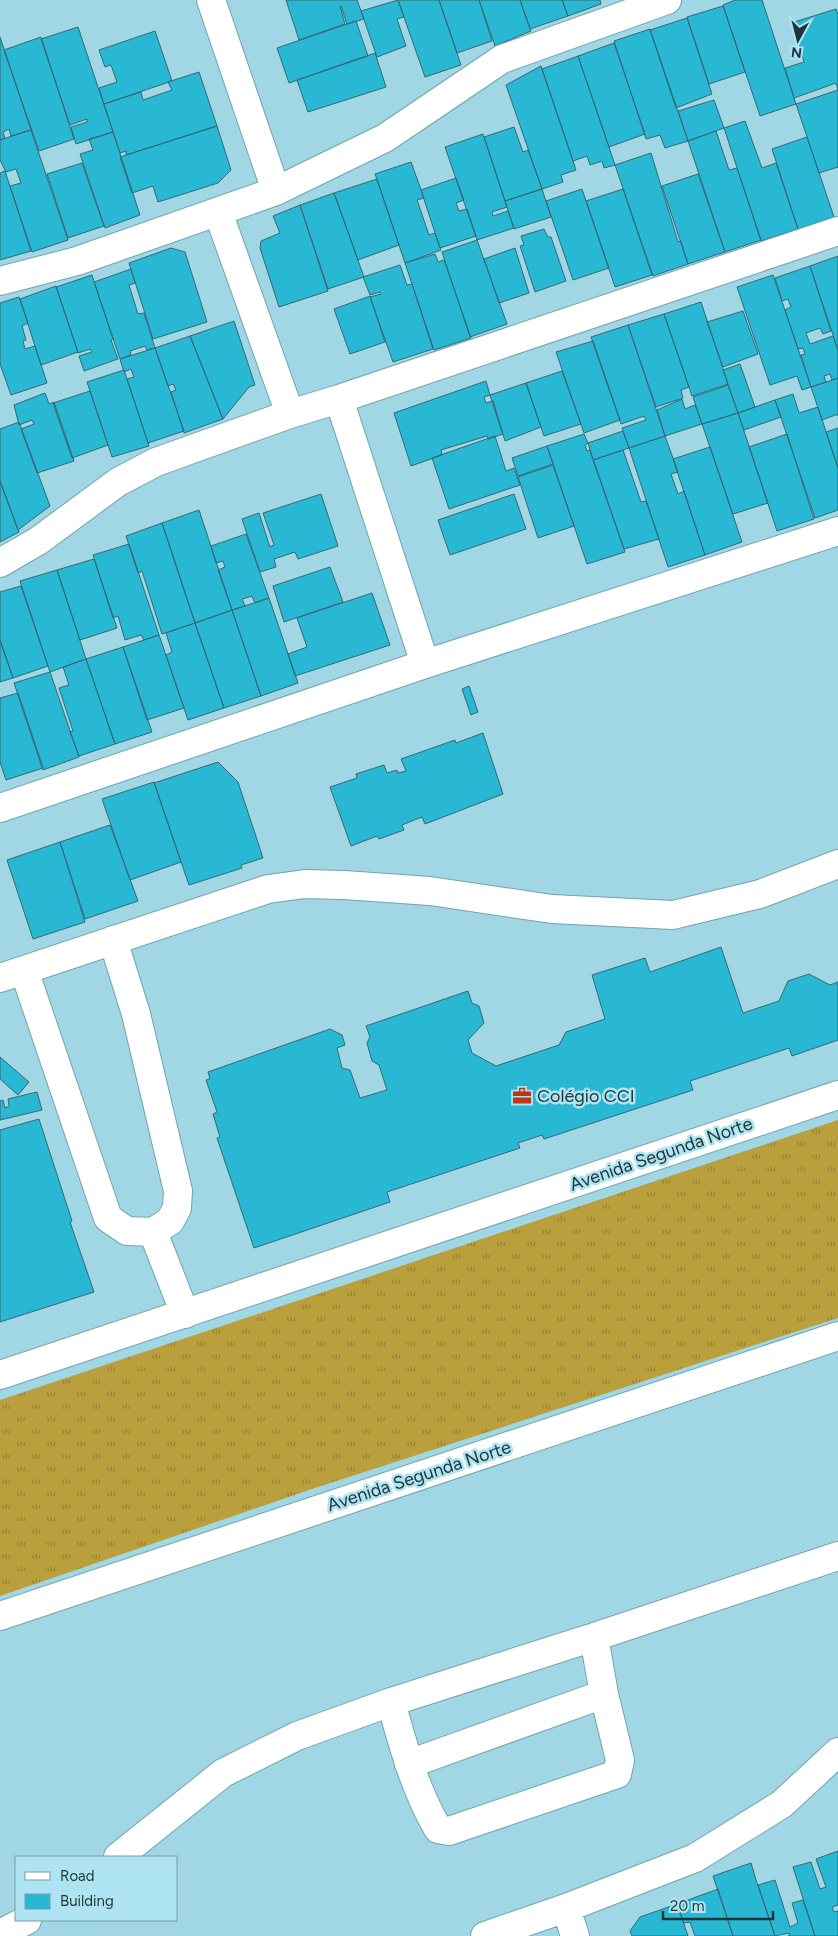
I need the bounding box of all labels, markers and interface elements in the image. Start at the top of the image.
north arrow [773,15,823,65]
text: N [790,43,803,62]
office icon: Colégio CCI [511,1085,533,1107]
place label: Colégio CCI [537,1085,635,1107]
street label: Avenida Segunda Norte [567,1112,756,1196]
street label: Avenida Segunda Norte [324,1436,514,1516]
legend [15,1856,178,1921]
text: Road [60,1867,95,1885]
scale bar [663,1888,773,1920]
text: Building [60,1892,114,1910]
text: 20 m [670,1897,704,1915]

